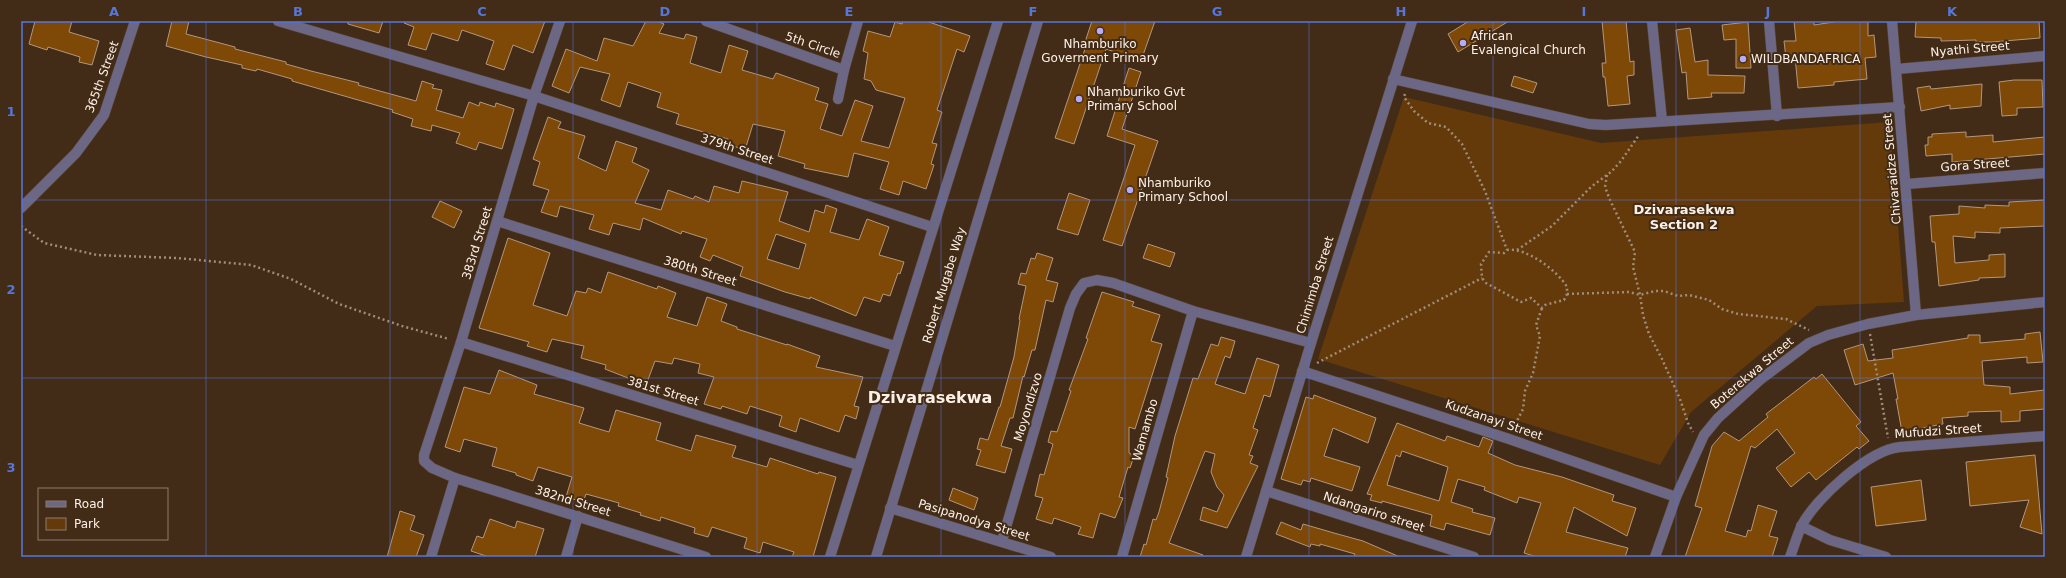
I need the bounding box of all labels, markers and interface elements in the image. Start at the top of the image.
text: A [109,4,119,19]
text: B [293,4,303,19]
text: C [477,4,487,19]
text: D [660,4,671,19]
text: E [845,4,853,19]
text: F [1029,4,1037,19]
text: G [1212,4,1222,19]
text: H [1396,4,1406,19]
text: I [1582,4,1586,19]
text: J [1765,4,1770,19]
text: K [1947,4,1958,19]
marker: Nhamburiko Goverment Primary [1095,26,1105,36]
street label: 5th Circle [784,29,842,61]
place label: African Evalengical Church [1471,29,1586,57]
place label: Nhamburiko Goverment Primary [1041,37,1159,65]
marker: African Evalengical Church [1458,38,1468,48]
street label: 365th Street [83,39,122,115]
street label: Nyathi Street [1930,39,2010,59]
place label: WILDBANDAFRICA [1751,52,1861,66]
marker: WILDBANDAFRICA [1738,54,1748,64]
place label: Nhamburiko Gvt Primary School [1087,85,1185,113]
marker: Nhamburiko Gvt Primary School [1074,94,1084,104]
text: 1 [6,104,16,119]
street label: Chivaraidze Street [1880,113,1904,225]
street label: 379th Street [699,131,775,167]
street label: Gora Street [1940,156,2010,174]
place label: Nhamburiko Primary School [1138,176,1228,204]
marker: Nhamburiko Primary School [1125,185,1135,195]
district label: Dzivarasekwa Section 2 [1633,202,1735,232]
street label: 383rd Street [459,205,495,281]
street label: Robert Mugabe Way [920,225,968,345]
street label: Chimimba Street [1293,234,1337,335]
street label: 380th Street [662,253,738,289]
text: 2 [6,282,16,297]
street label: Boterekwa Street [1708,334,1797,412]
street label: Moyondizvo [1011,371,1045,443]
street label: 381st Street [626,373,701,409]
district label: Dzivarasekwa [868,388,992,407]
street label: Wamambo [1129,397,1161,463]
street label: Kudzanayi Street [1444,397,1545,443]
street label: Mufudzi Street [1894,421,1982,441]
text: 3 [6,460,16,475]
street label: 382nd Street [533,483,613,519]
legend [38,488,168,540]
street label: Ndangariro street [1322,489,1427,535]
street label: Pasipanodya Street [917,496,1032,544]
text: Road [74,497,104,511]
text: Park [74,517,100,531]

